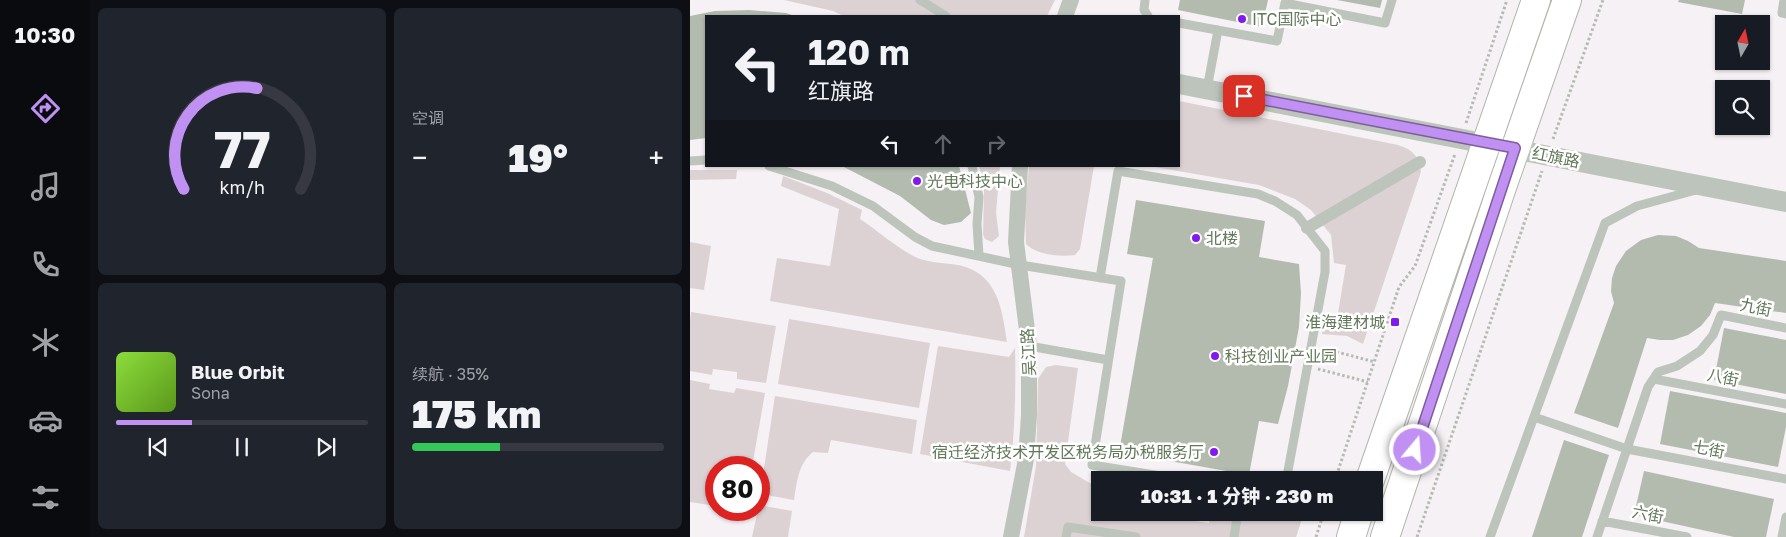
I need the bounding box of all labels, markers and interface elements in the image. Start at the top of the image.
place label: ITC国际中心 [1252,9,1342,29]
marker: ITC国际中心 [1236,13,1248,25]
north arrow [1715,15,1770,70]
map controls [1715,15,1770,135]
text: 10:30 [15,21,75,48]
text: 120 m [808,31,910,73]
icon: left [725,35,790,100]
pin [1223,75,1265,117]
text: 红旗路 [808,77,874,104]
button: search [1715,80,1770,135]
icon: arrive [1230,82,1258,110]
icon: directions [28,91,63,126]
text: 空调 [412,108,444,128]
text: 77 [214,117,270,179]
icon: left [876,130,904,158]
icon: ahead [929,130,957,158]
icon: right [982,130,1010,158]
text: 19° [508,135,568,180]
text: − [412,141,427,174]
text: + [649,141,664,174]
street label: 红旗路 [1531,143,1581,171]
icon: music [28,169,63,204]
place label: 光电科技中心 [927,171,1023,191]
marker: 光电科技中心 [911,175,923,187]
text: km/h [219,176,265,198]
place label: 北楼 [1206,228,1238,248]
marker: 北楼 [1190,232,1202,244]
icon: phone [28,247,63,282]
street label: 九街 [1738,294,1774,320]
place label: 淮海建材城 [1305,312,1385,332]
marker: 淮海建材城 [1389,316,1401,328]
icon: climate [28,325,63,360]
street label: 吴江路 [1017,328,1039,376]
place label: 科技创业产业园 [1225,346,1337,366]
marker: 科技创业产业园 [1209,350,1221,362]
text: Blue Orbit [191,360,285,383]
text: 续航 · 35% [412,364,489,384]
street label: 八街 [1705,364,1741,390]
text: Sona [191,383,230,403]
text: 175 km [412,391,541,436]
icon: car [28,403,63,438]
position arrow [1388,423,1440,475]
icon: previous [144,433,172,461]
icon: pause [228,433,256,461]
icon: next [312,433,340,461]
street label: 七街 [1691,436,1727,462]
place label: 宿迁经济技术开发区税务局办税服务厅 [932,442,1204,462]
marker: 宿迁经济技术开发区税务局办税服务厅 [1208,446,1220,458]
speed limit sign: 80 [705,456,770,521]
icon: filters [28,480,63,515]
text: 10:31 · 1 分钟 · 230 m [1141,484,1333,507]
street label: 六街 [1630,501,1666,527]

